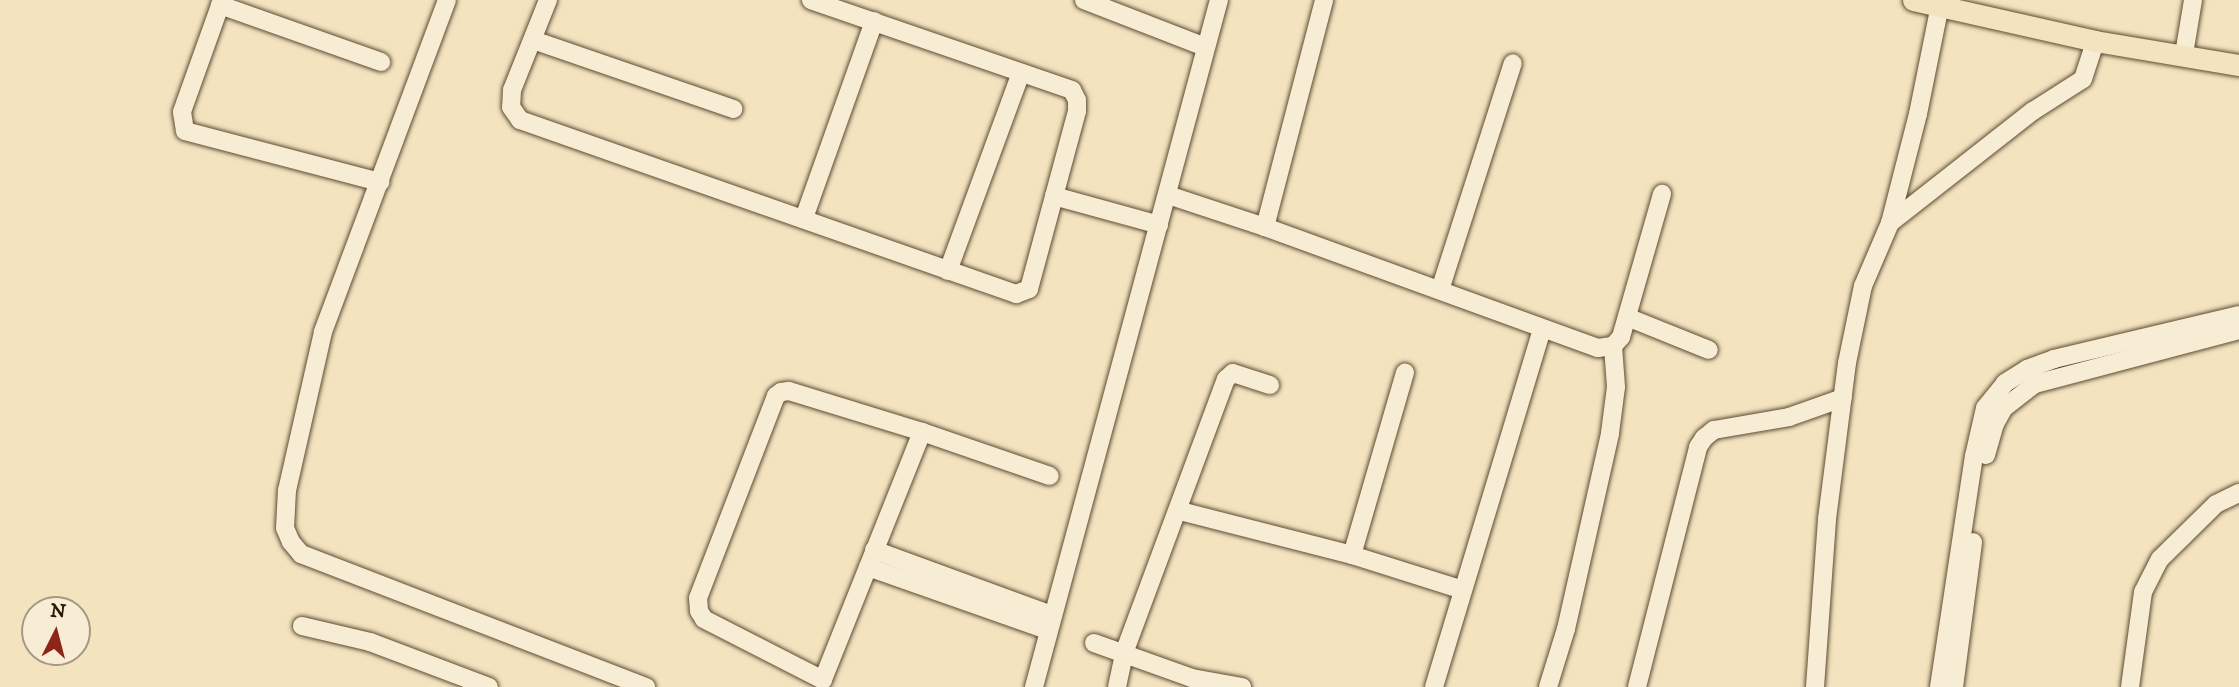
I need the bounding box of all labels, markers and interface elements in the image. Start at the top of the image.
north arrow [21,596,91,666]
text: N [49,599,67,624]

